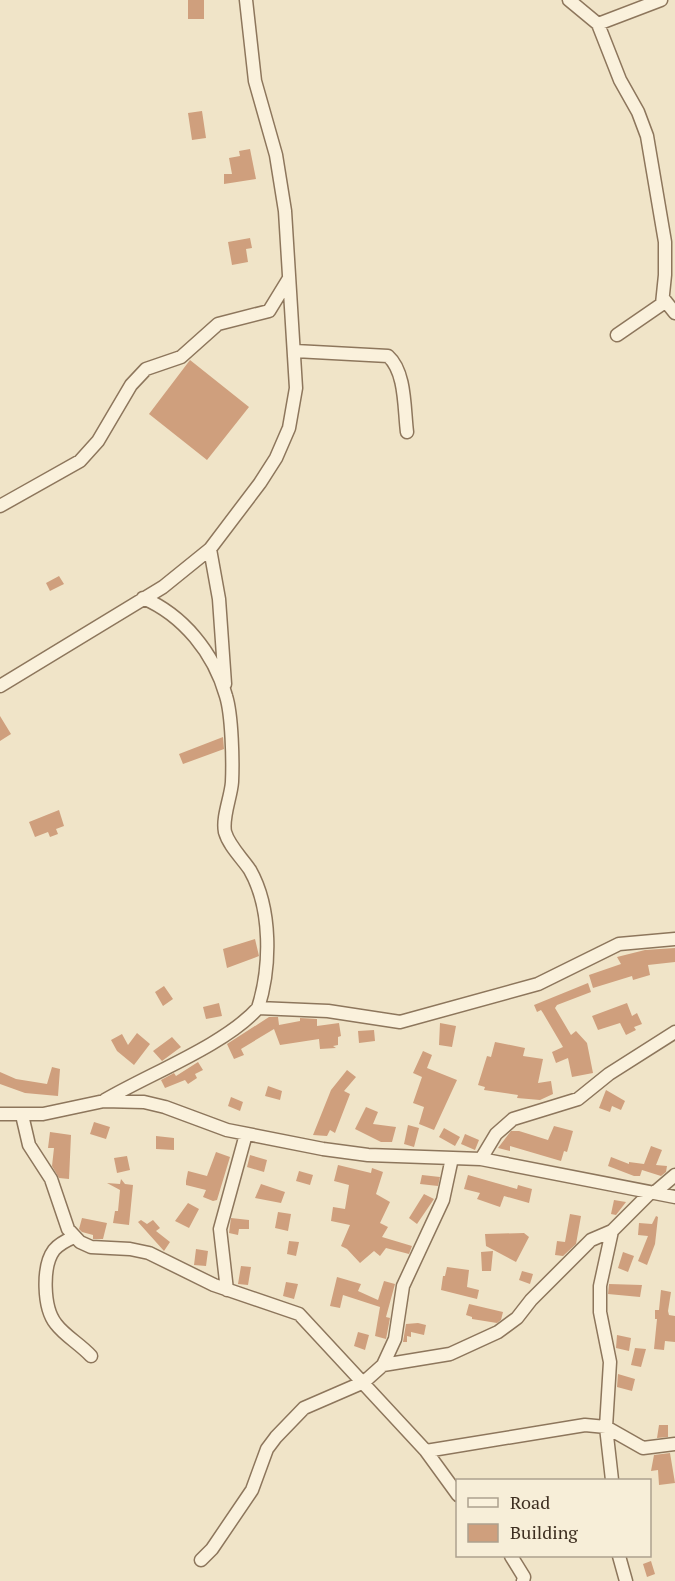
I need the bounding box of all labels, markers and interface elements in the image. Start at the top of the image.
legend [456,1479,651,1557]
text: Road [510,1490,550,1514]
text: Building [510,1520,578,1544]

